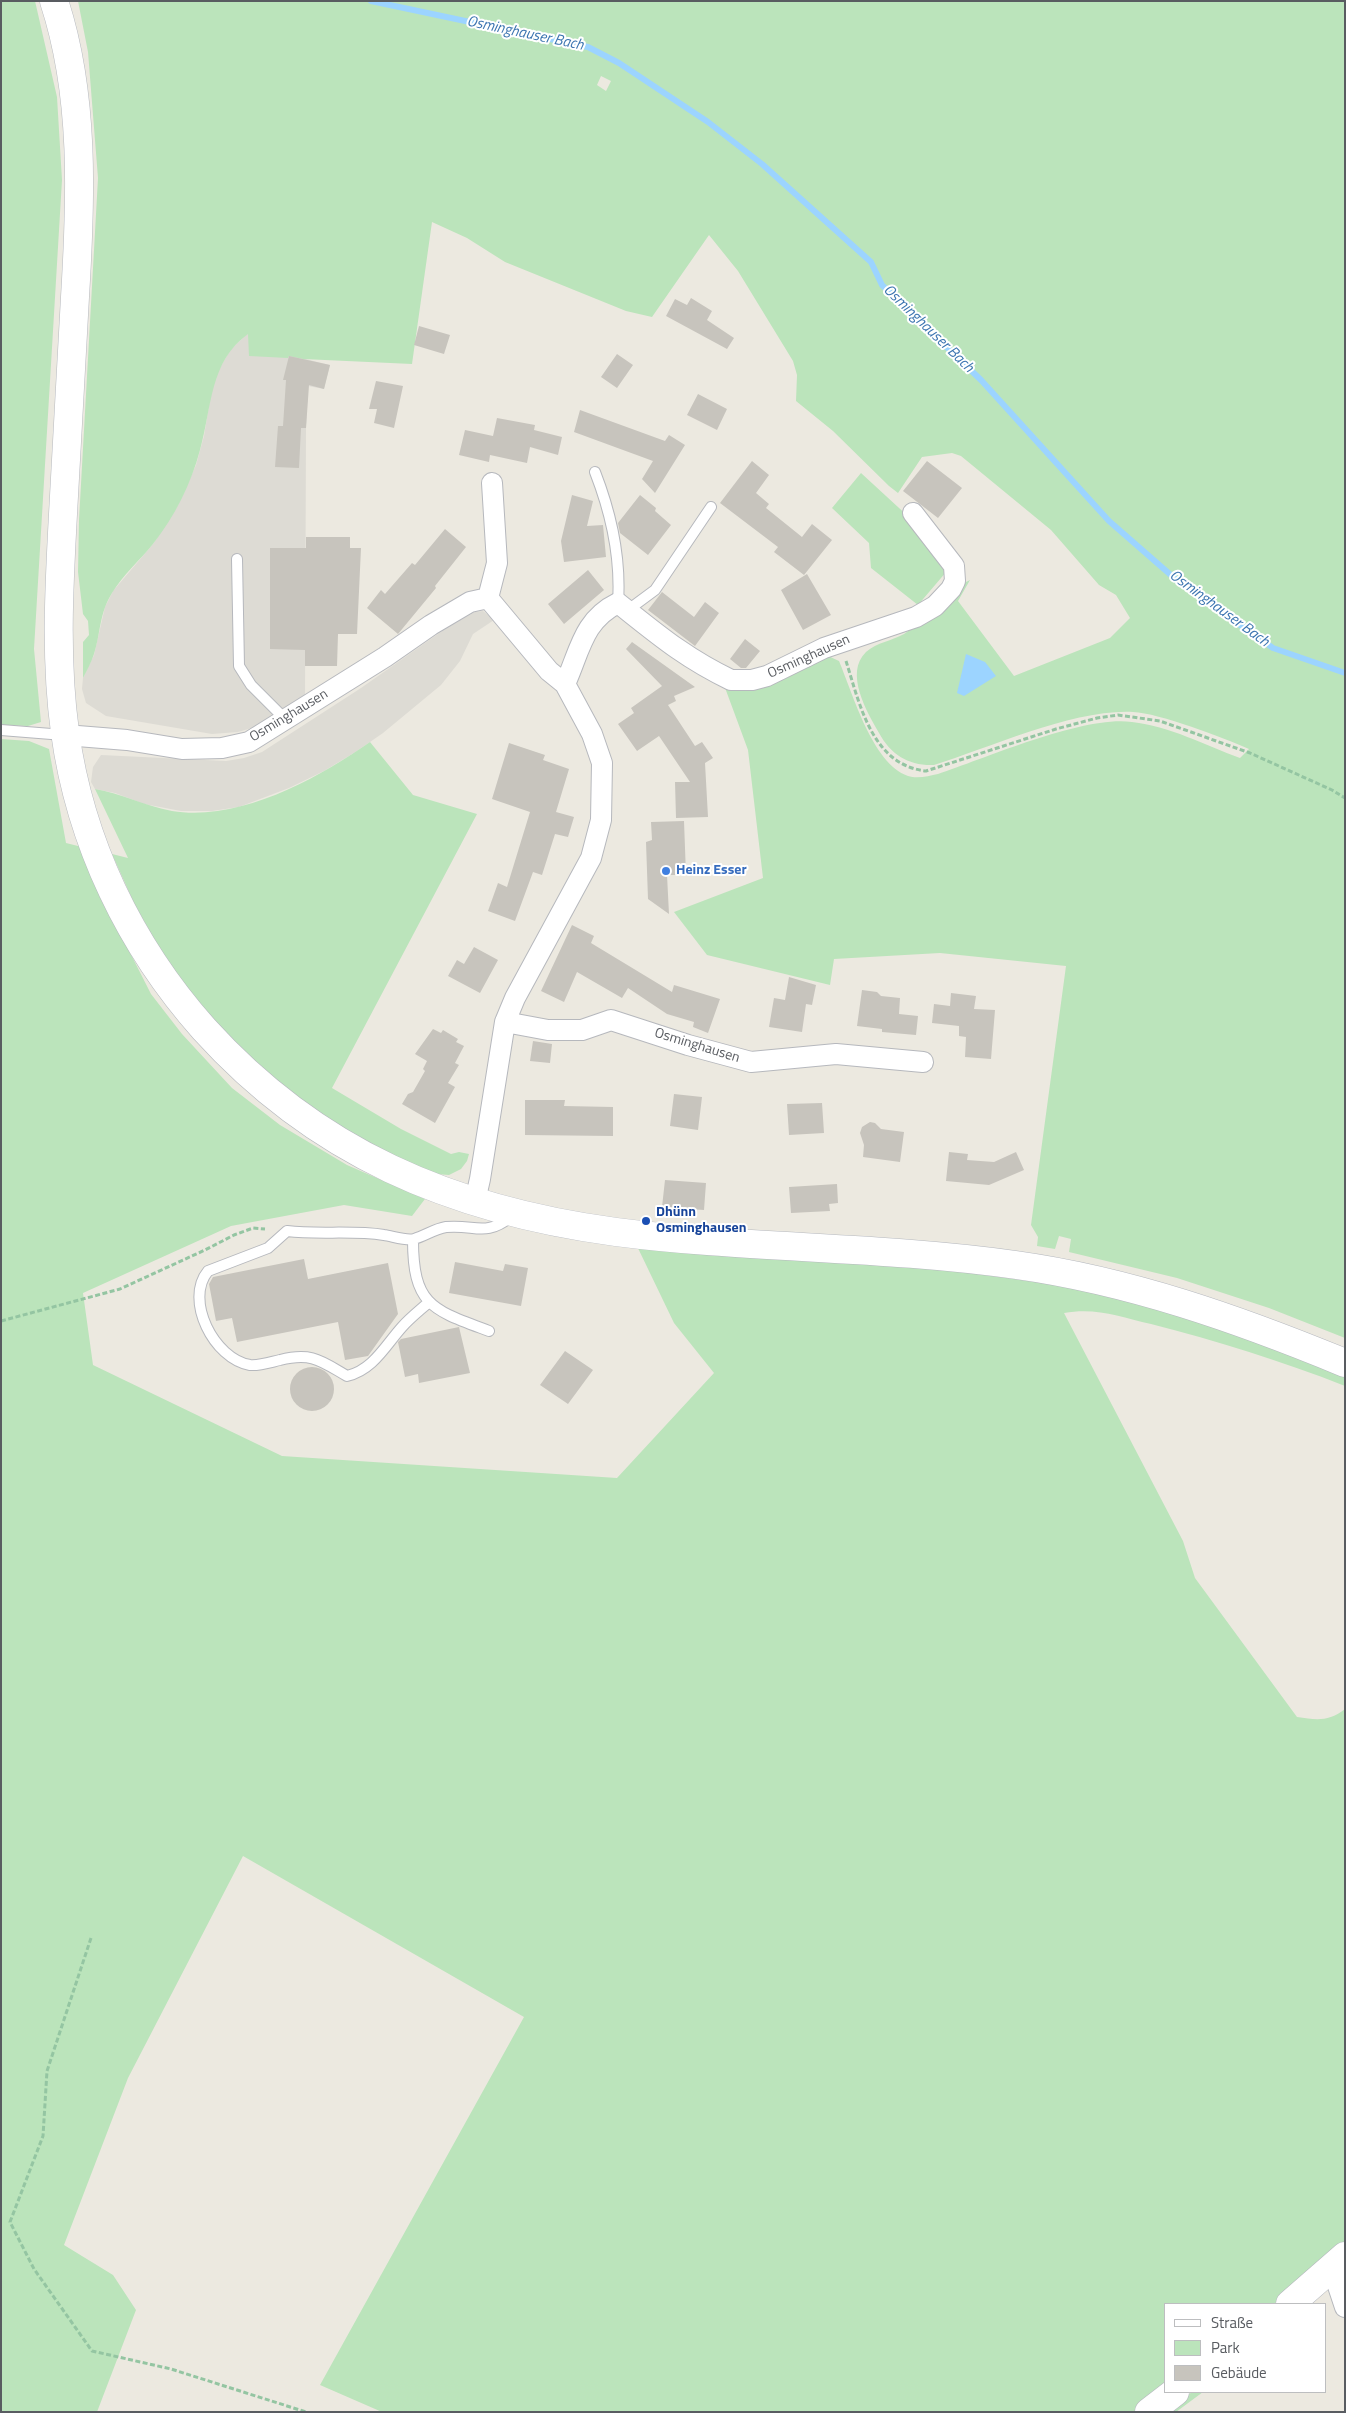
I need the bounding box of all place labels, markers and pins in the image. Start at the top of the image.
place label: Heinz Esser [676,863,747,879]
marker: Heinz Esser [660,865,672,877]
place label: Dhünn Osminghausen [656,1205,746,1238]
marker: Dhünn Osminghausen [640,1215,652,1227]

